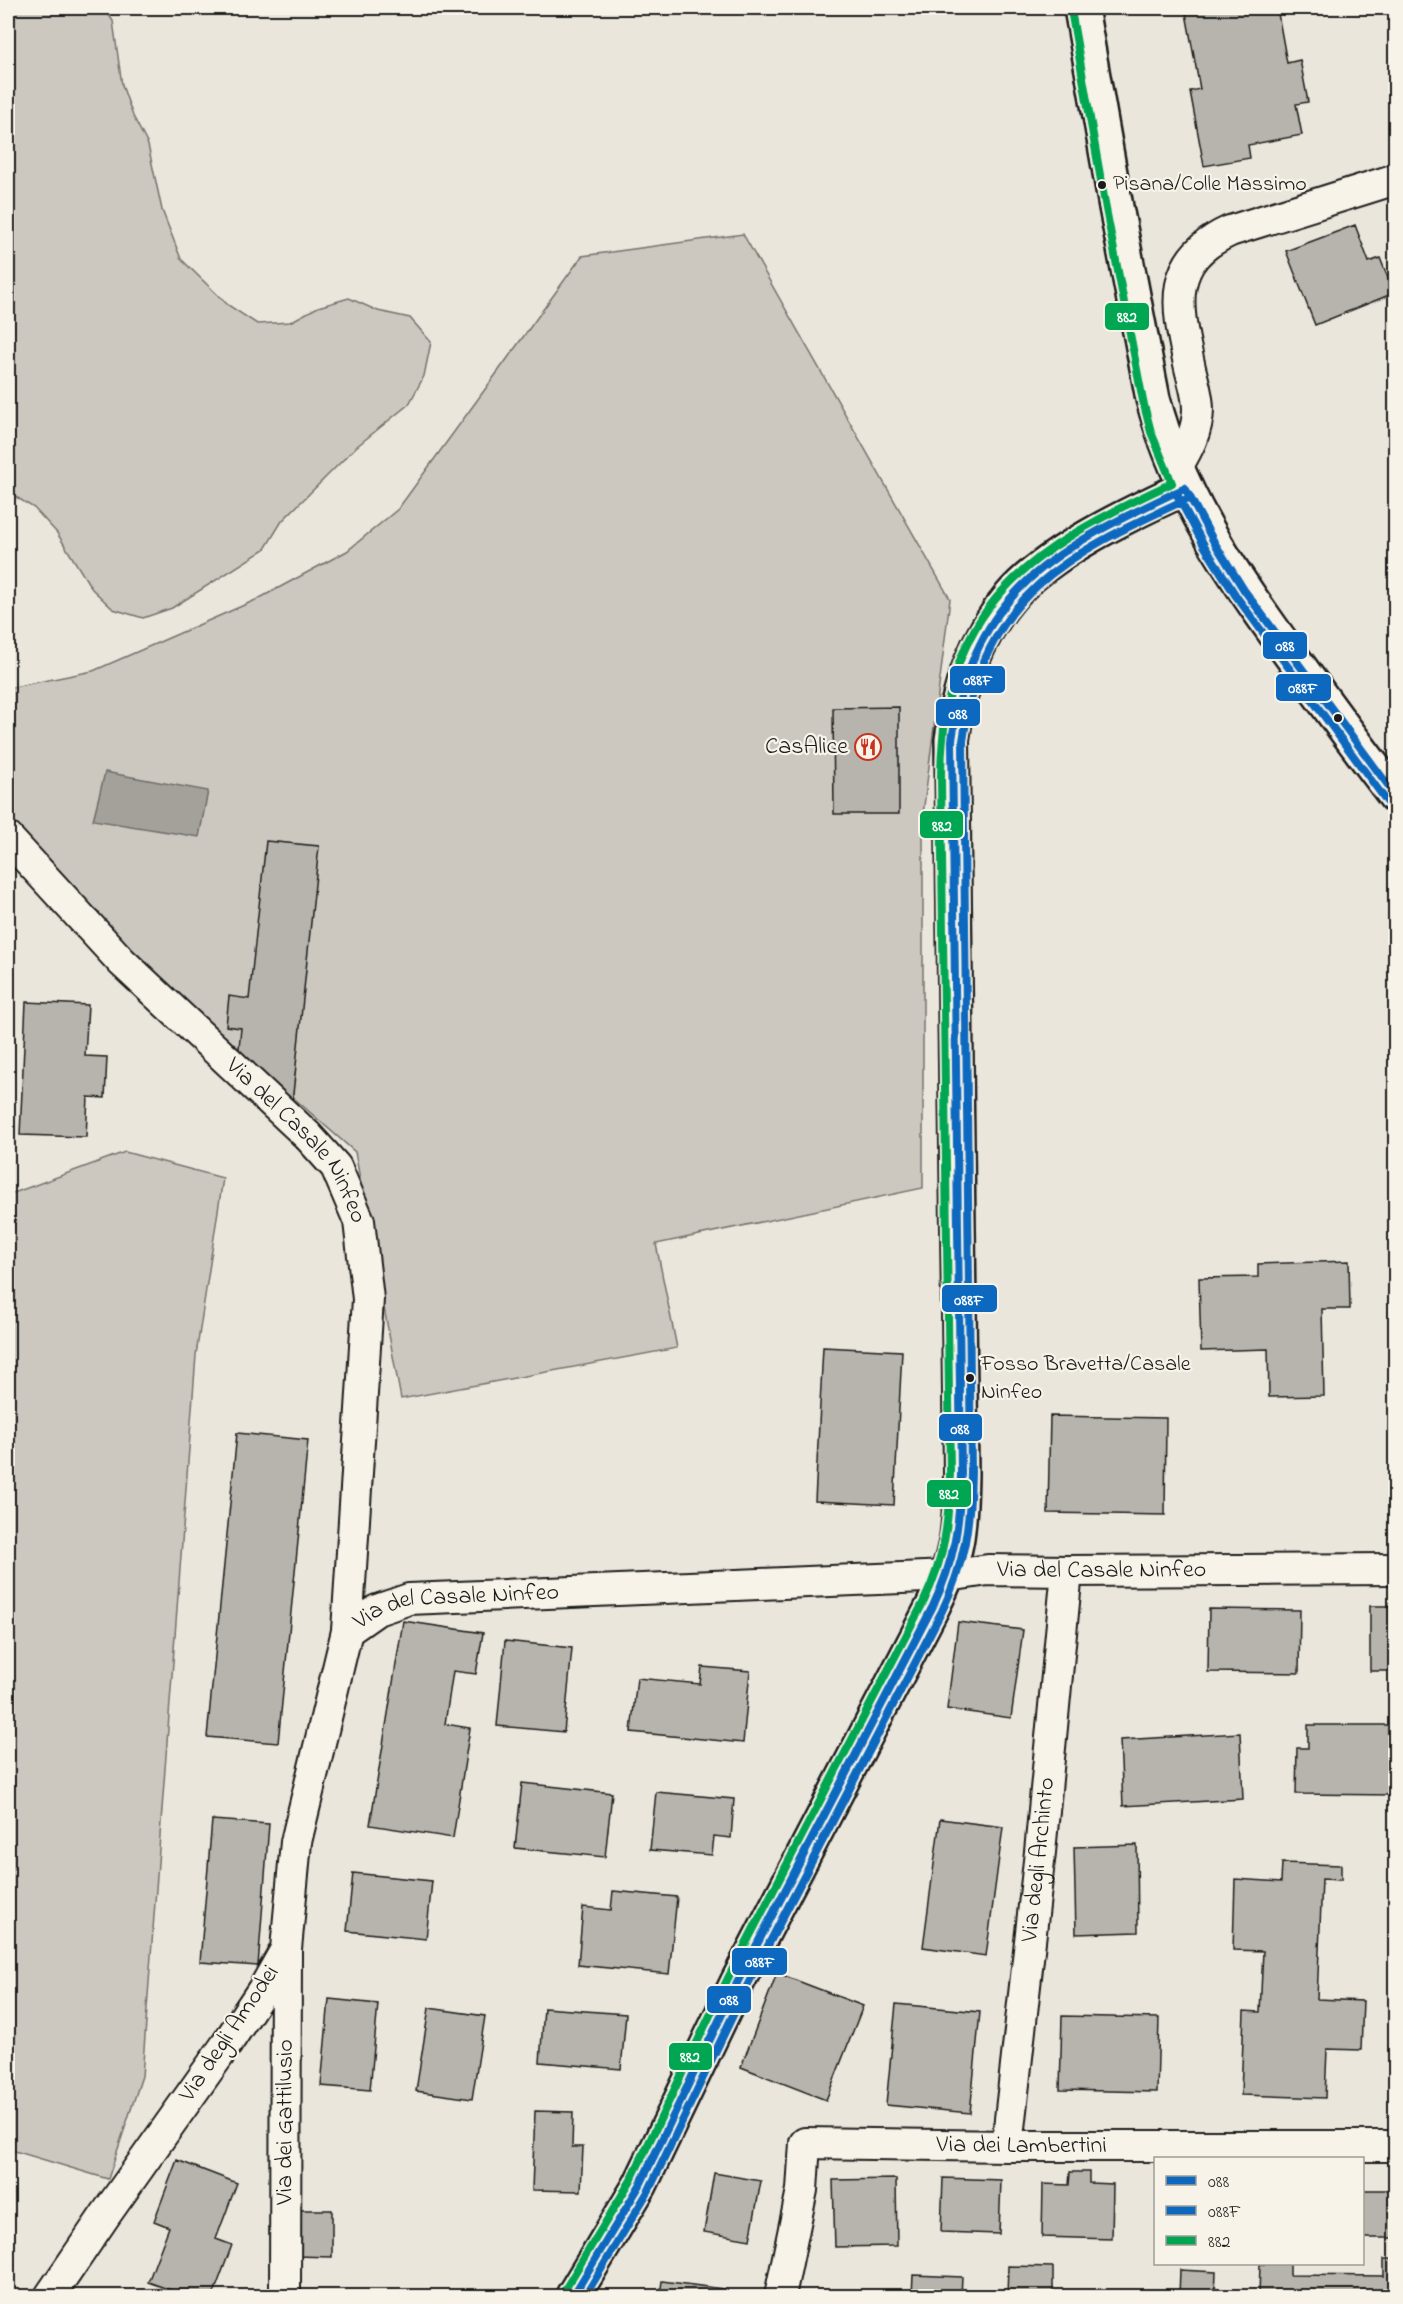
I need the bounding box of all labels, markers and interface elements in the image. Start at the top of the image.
place label: Pisana/Colle Massimo [1113,169,1307,201]
marker: Pisana/Colle Massimo [1096,179,1108,191]
line badge: 882 [1104,302,1150,331]
text: 882 [1116,306,1137,330]
line badge: 088 [1262,631,1308,660]
text: 088 [1275,635,1294,659]
line badge: 088F [949,665,1006,694]
text: 088F [962,669,993,693]
line badge: 088F [1275,673,1332,702]
text: 088F [1287,677,1318,701]
line badge: 088 [935,698,981,727]
text: 088 [948,703,967,727]
unlabelled marker [1332,712,1344,724]
place label: CasAlice [765,730,848,765]
restaurant icon: CasAlice [853,732,883,762]
line badge: 882 [919,810,964,839]
text: 882 [931,815,952,839]
street label: Via del Casale Ninfeo [217,1049,375,1229]
line badge: 088F [941,1284,998,1313]
text: 088F [953,1289,984,1313]
place label: Fosso Bravetta/Casale Ninfeo [980,1349,1191,1409]
marker: Fosso Bravetta/Casale Ninfeo [964,1372,976,1384]
line badge: 088 [938,1413,983,1442]
text: 088 [950,1418,969,1442]
line badge: 882 [926,1479,972,1508]
text: 882 [938,1483,959,1507]
street label: Via del Casale Ninfeo [996,1553,1206,1589]
street label: Via del Casale Ninfeo [346,1575,560,1639]
street label: Via degli Archinto [1012,1776,1065,1945]
line badge: 088F [731,1947,788,1976]
text: 088F [744,1951,775,1975]
street label: Via degli Amodei [171,1958,289,2110]
line badge: 088 [706,1985,752,2014]
text: 088 [719,1989,738,2013]
street label: Via dei Gattilusio [268,2039,303,2206]
line badge: 882 [668,2042,713,2071]
text: 882 [679,2046,700,2070]
street label: Via dei Lambertini [935,2127,1107,2164]
legend [1154,2157,1364,2265]
text: 088 [1208,2170,1230,2196]
text: 088F [1208,2200,1241,2226]
text: 882 [1208,2230,1230,2256]

